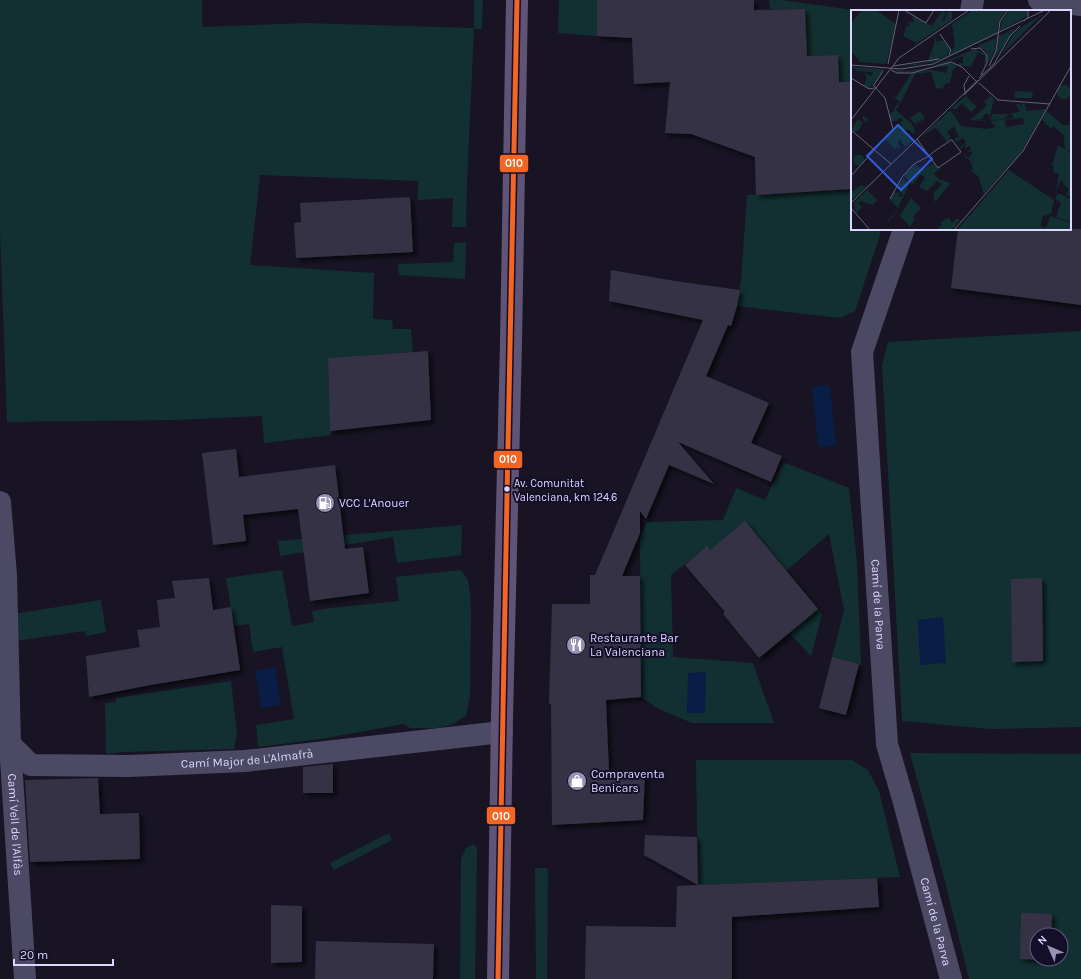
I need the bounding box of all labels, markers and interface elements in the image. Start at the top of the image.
inset map [851,10,1071,230]
line badge: 010 [499,154,529,173]
text: 010 [505,157,523,170]
line badge: 010 [493,450,523,469]
text: 010 [499,453,517,466]
place label: Av. Comunitat Valenciana, km 124.6 [514,477,617,504]
marker: Av. Comunitat Valenciana, km 124.6 [502,484,512,494]
fuel station icon: VCC L'Anouer [314,492,336,514]
place label: VCC L'Anouer [339,496,410,510]
street label: Camí de la Parva [868,559,888,650]
place label: Restaurante Bar La Valenciana [590,631,679,659]
restaurant icon: Restaurante Bar La Valenciana [565,634,587,656]
street label: Camí Major de L'Almafrà [181,746,314,771]
place label: Compraventa Benicars [591,767,665,795]
shop icon: Compraventa Benicars [566,770,588,792]
street label: Camí Vell de l'Alfàs [5,773,25,876]
line badge: 010 [486,806,516,825]
text: 010 [492,810,510,823]
street label: Camí de la Parva [917,876,954,967]
north arrow [1029,927,1069,967]
text: N [1035,933,1050,948]
scale bar [14,941,113,967]
text: 20 m [20,948,48,962]

